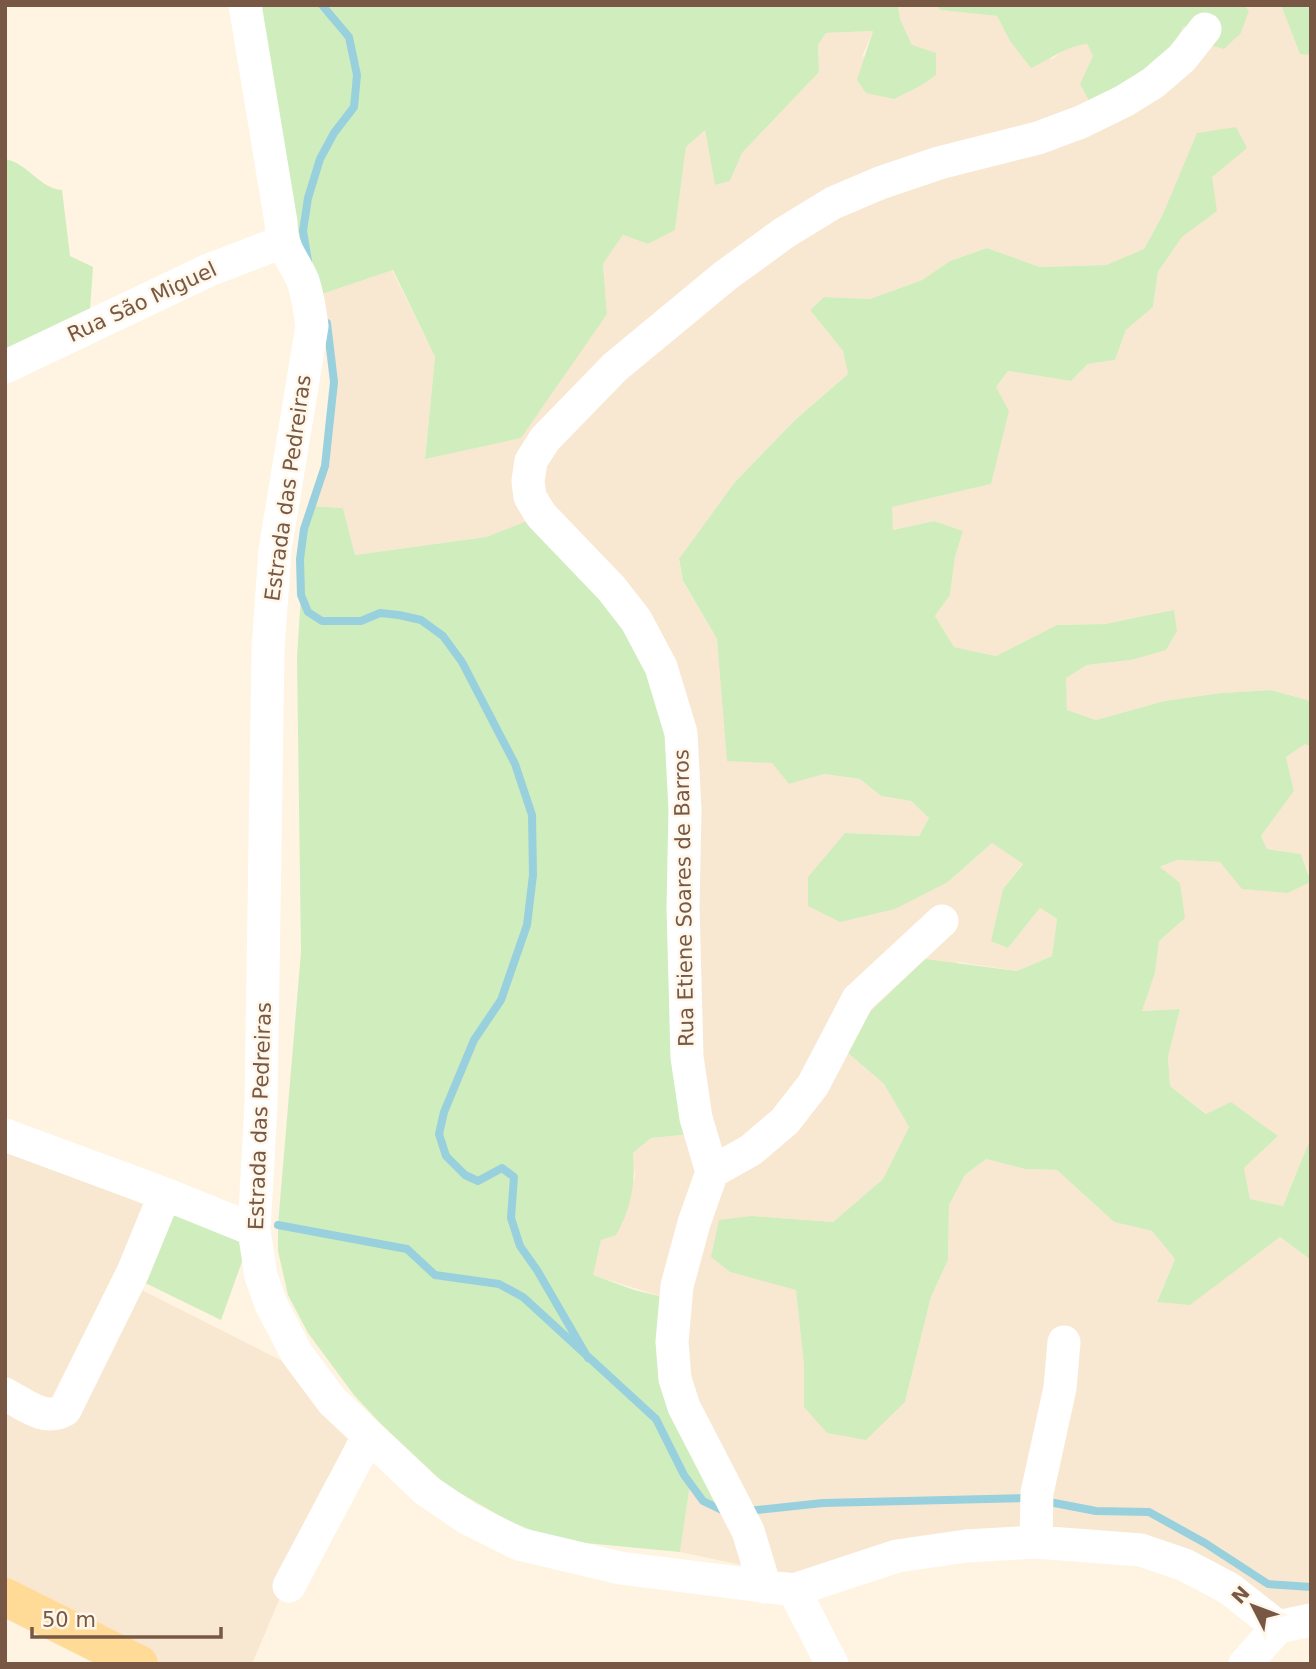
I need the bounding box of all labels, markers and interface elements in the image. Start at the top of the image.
street label: Rua São Miguel [64,257,220,347]
street label: Estrada das Pedreiras [260,373,316,603]
street label: Rua Etiene Soares de Barros [669,749,699,1047]
street label: Estrada das Pedreiras [244,1002,276,1230]
north arrow [1218,1571,1288,1641]
text: N [1227,1581,1254,1608]
scale bar [32,1596,220,1640]
text: 50 m [42,1608,96,1632]

